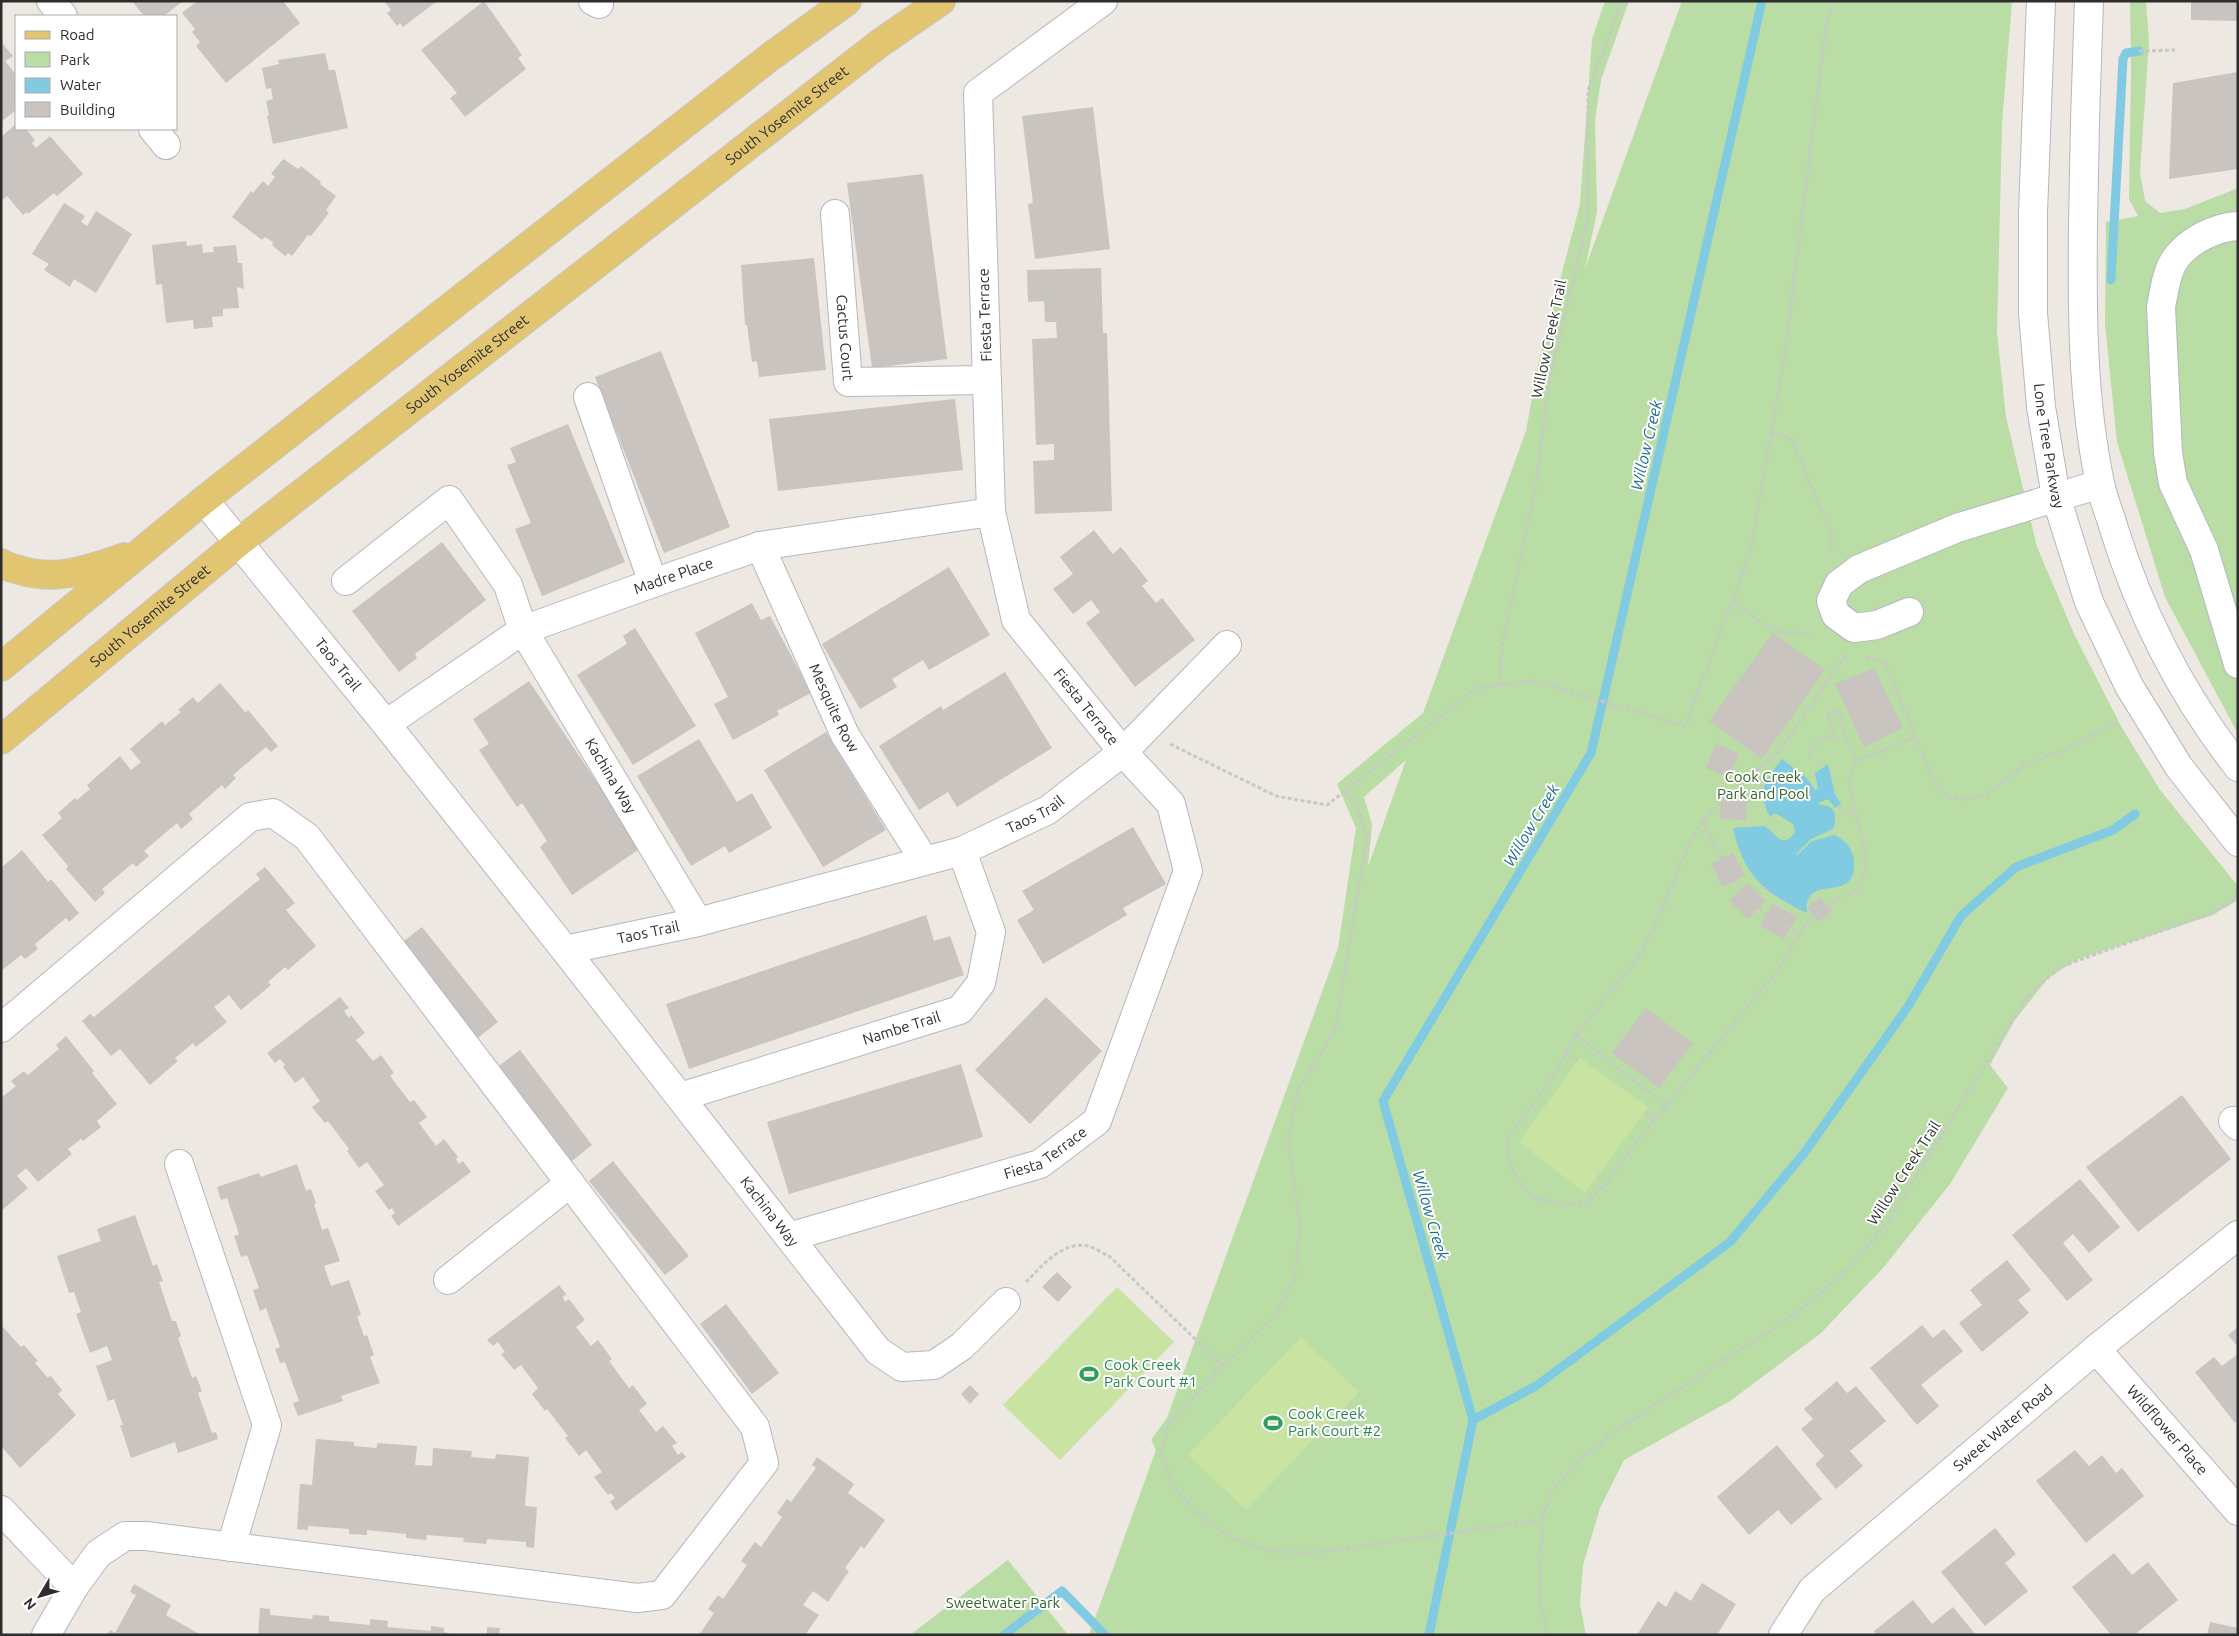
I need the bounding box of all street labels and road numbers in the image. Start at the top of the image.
street label: South Yosemite Street [722,62,851,168]
street label: Fiesta Terrace [974,268,995,362]
street label: Willow Creek Trail [1528,278,1569,400]
street label: Cactus Court [833,294,857,381]
street label: South Yosemite Street [402,311,532,417]
street label: Lone Tree Parkway [2031,382,2068,510]
street label: Madre Place [631,554,715,597]
street label: South Yosemite Street [86,561,213,670]
street label: Taos Trail [312,634,365,694]
street label: Mesquite Row [806,661,863,756]
street label: Fiesta Terrace [1050,665,1122,748]
street label: Kachina Way [582,735,640,816]
street label: Taos Trail [1003,792,1067,837]
street label: Taos Trail [616,917,681,947]
street label: Nambe Trail [860,1008,943,1048]
street label: Willow Creek Trail [1864,1117,1944,1228]
street label: Fiesta Terrace [1002,1123,1090,1182]
street label: Kachina Way [737,1173,802,1250]
street label: Sweet Water Road [1950,1381,2056,1474]
street label: Wildflower Place [2124,1381,2212,1478]

